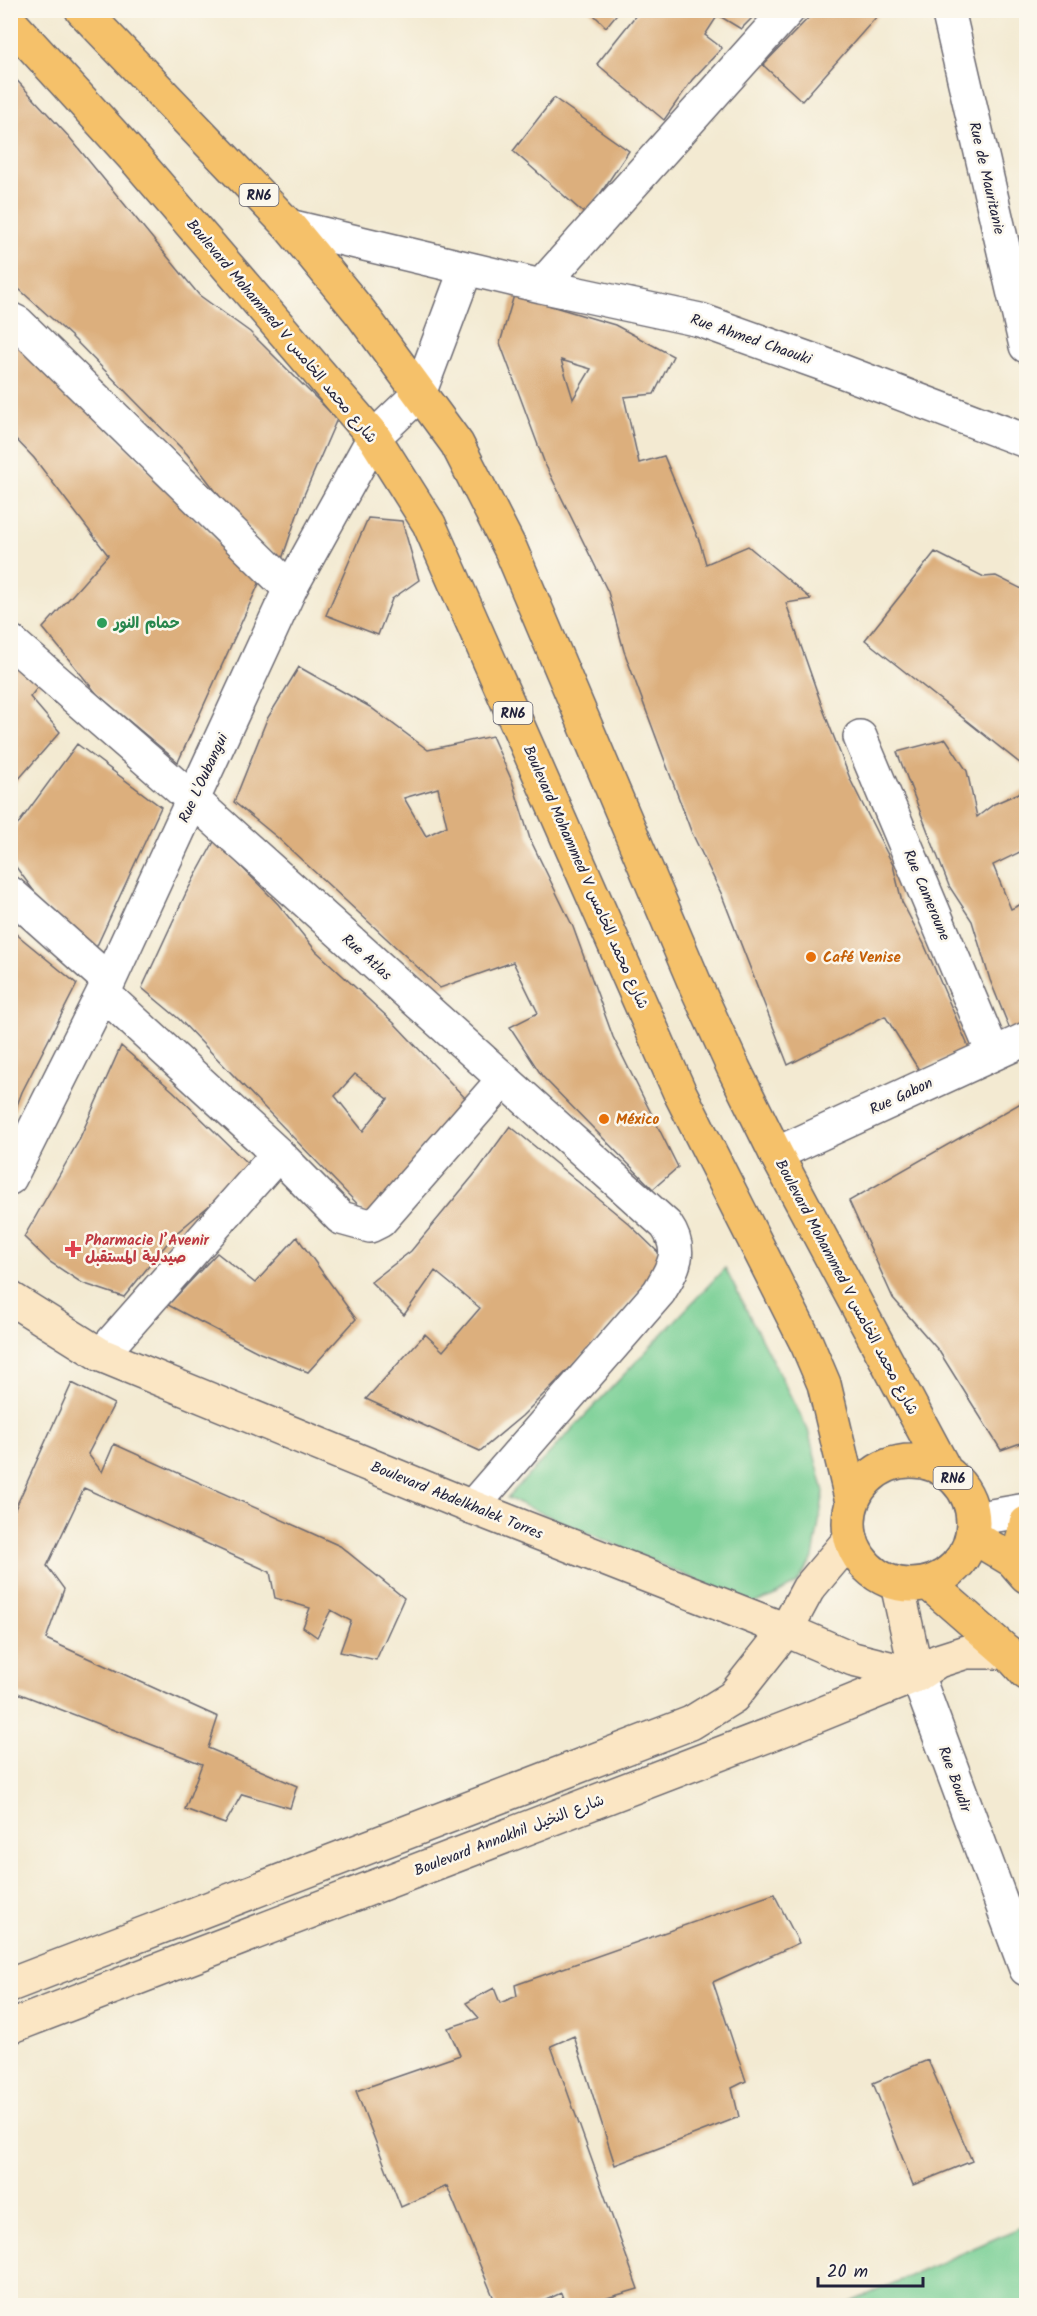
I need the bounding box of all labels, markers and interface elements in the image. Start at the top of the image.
street label: Rue de Mauritanie [961,120,1011,237]
road number: RN6 [240,184,278,206]
street label: Boulevard Mohammed V شارع محمد الخامس [180,214,383,449]
street label: Rue Ahmed Chaouki [687,308,816,372]
place label: حمام النور [112,612,179,636]
marker: حمام النور [95,616,109,630]
road number: RN6 [494,702,532,724]
street label: Rue L'Oubangui [173,728,236,827]
street label: Boulevard Mohammed V شارع محمد الخامس [516,742,654,1013]
street label: Rue Cameroune [896,846,956,945]
street label: Rue Atlas [336,928,397,987]
place label: Café Venise [823,946,902,970]
marker: Café Venise [804,950,818,964]
street label: Rue Gabon [866,1072,937,1122]
place label: México [616,1108,659,1132]
marker: México [597,1112,611,1126]
street label: Boulevard Mohammed V شارع محمد الخامس [768,1155,924,1420]
place label: Pharmacie l’Avenir صيدلية المستقبل [85,1229,210,1270]
marker: Pharmacie l’Avenir صيدلية المستقبل [66,1242,80,1256]
street label: Boulevard Abdelkhalek Torres [367,1455,547,1547]
road number: RN6 [934,1467,972,1489]
street label: Rue Boudir [931,1743,977,1817]
street label: Boulevard Annakhil شارع النخيل [411,1789,608,1883]
scale bar [818,2250,923,2288]
text: 20 m [827,2258,868,2287]

